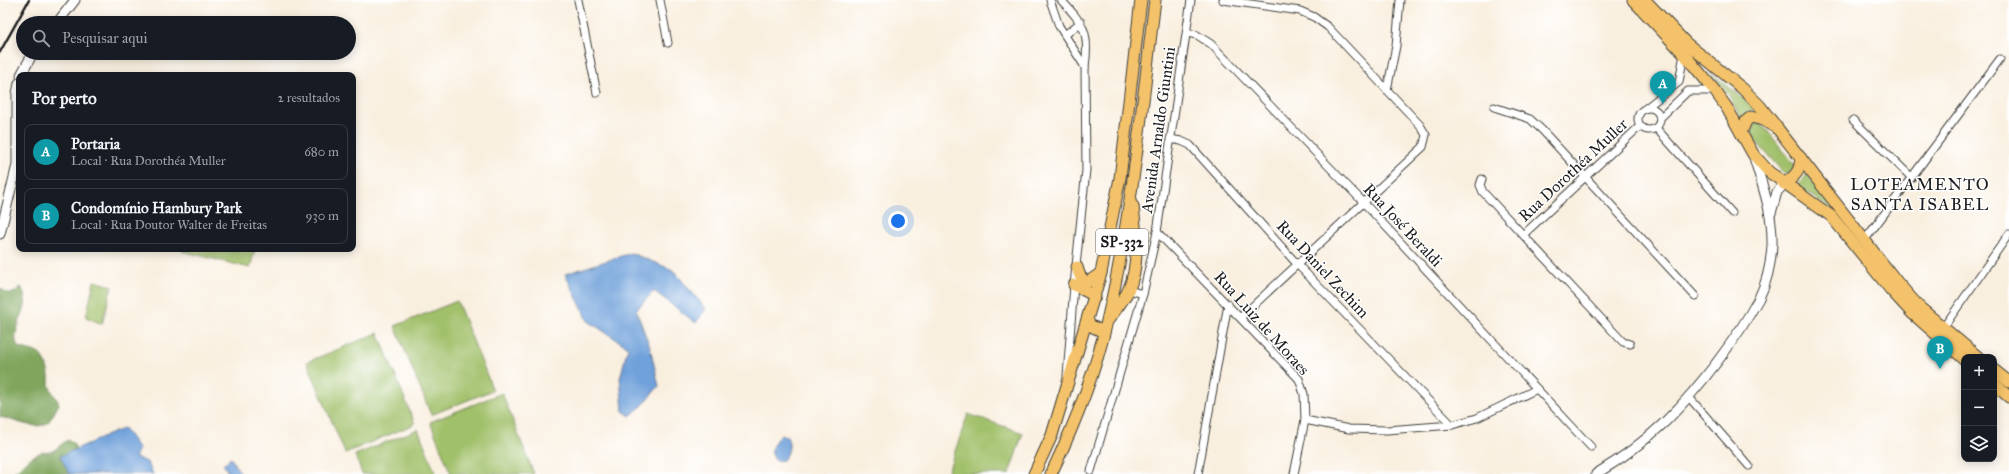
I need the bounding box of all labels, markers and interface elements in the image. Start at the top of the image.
search box [16,16,356,60]
icon: search [30,27,52,49]
text: Pesquisar aqui [62,29,148,47]
street label: Avenida Arnaldo Giuntini [1137,45,1179,215]
pin: A [1650,71,1676,104]
text: Por perto [32,88,97,109]
text: 2 resultados [277,90,340,106]
street label: Rua Dorothéa Muller [1515,115,1631,225]
text: Portaria [71,135,120,153]
text: A [42,144,50,160]
text: 680 m [304,144,339,160]
text: Local · Rua Dorothéa Muller [71,153,226,169]
district label: LOTEAMENTO SANTA ISABEL [1850,174,1990,215]
street label: Rua José Beraldi [1359,179,1447,272]
text: Condomínio Hambury Park [71,199,242,217]
text: B [42,208,50,224]
text: 930 m [306,208,339,224]
your location [888,211,908,231]
street label: Rua Daniel Zechim [1273,216,1374,322]
text: Local · Rua Doutor Walter de Freitas [71,217,267,233]
road number: SP-332 [1096,229,1148,255]
street label: Rua Luiz de Moraes [1210,267,1314,379]
pin: B [1927,336,1953,369]
map controls [1961,354,1997,462]
button: + [1961,354,1997,390]
button: − [1961,390,1997,426]
button: layers [1961,426,1997,462]

